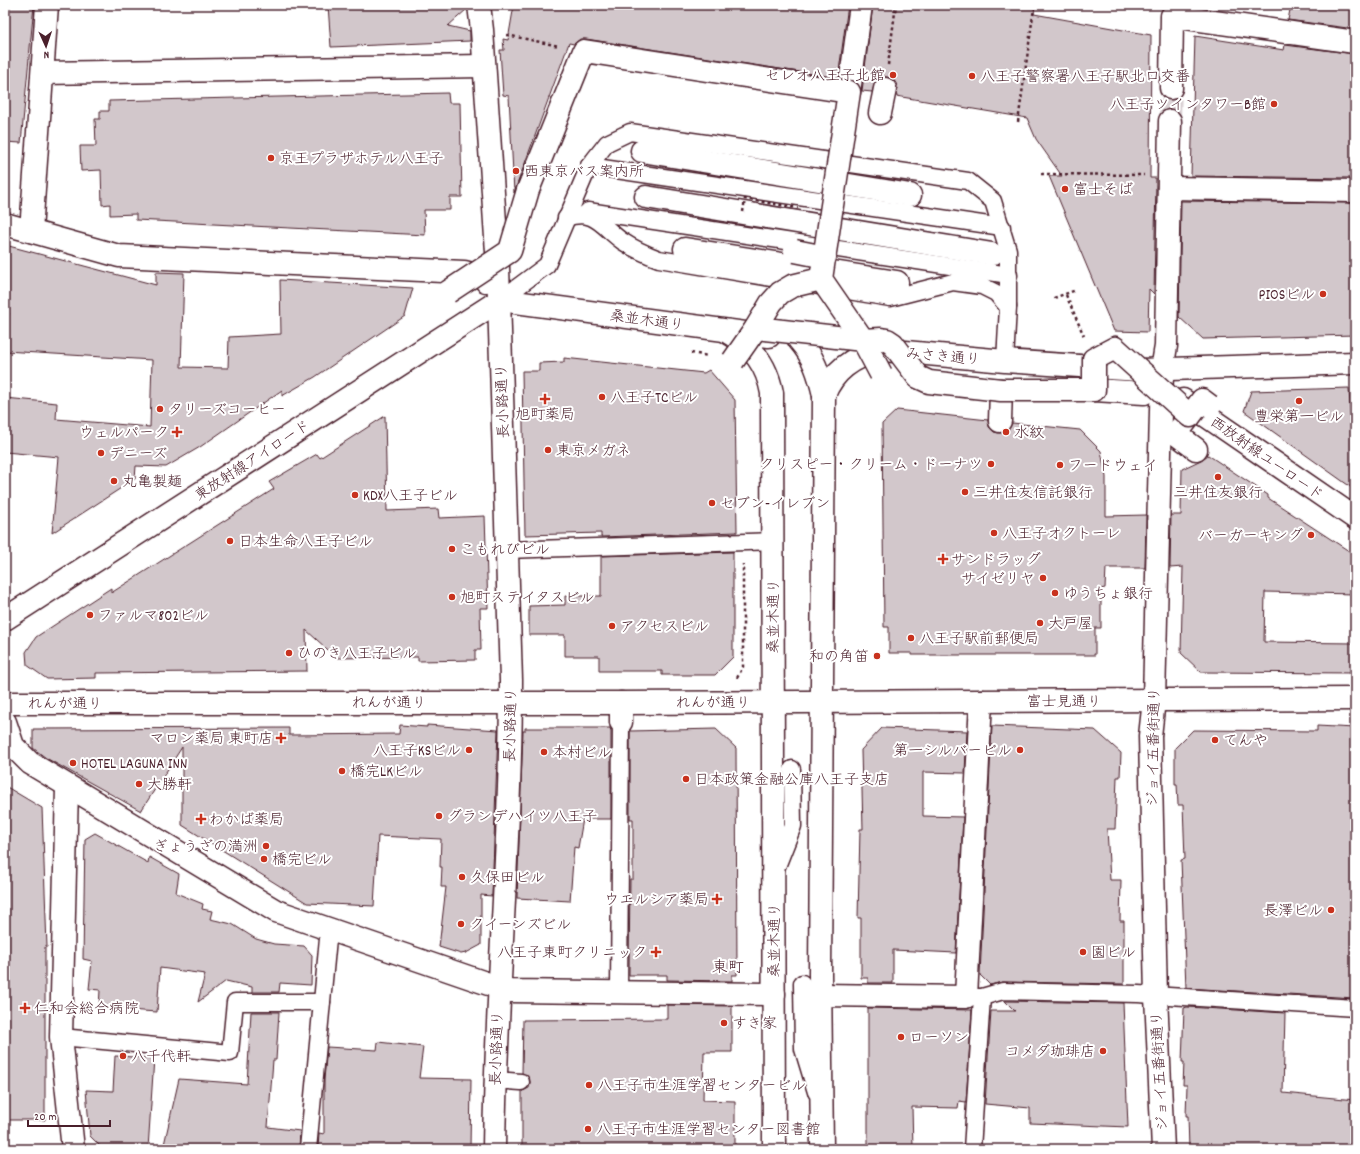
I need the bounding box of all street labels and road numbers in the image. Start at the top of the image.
street label: 桑並木通り [608,306,685,338]
street label: みさき通り [905,344,981,372]
street label: 長小路通り [492,363,516,439]
street label: 西放射線ユーロード [1205,412,1327,507]
street label: 東放射線アイロード [191,416,315,507]
street label: 桑並木通り [764,578,786,654]
street label: 長小路通り [500,687,524,763]
street label: ジョイ五番街通り [1143,687,1167,807]
street label: 富士見通り [1026,692,1102,714]
street label: れんが通り [351,693,427,715]
street label: れんが通り [675,693,751,715]
street label: れんが通り [27,694,103,716]
street label: 桑並木通り [765,902,787,978]
street label: 長小路通り [486,1010,510,1086]
street label: ジョイ五番街通り [1147,1010,1175,1131]

